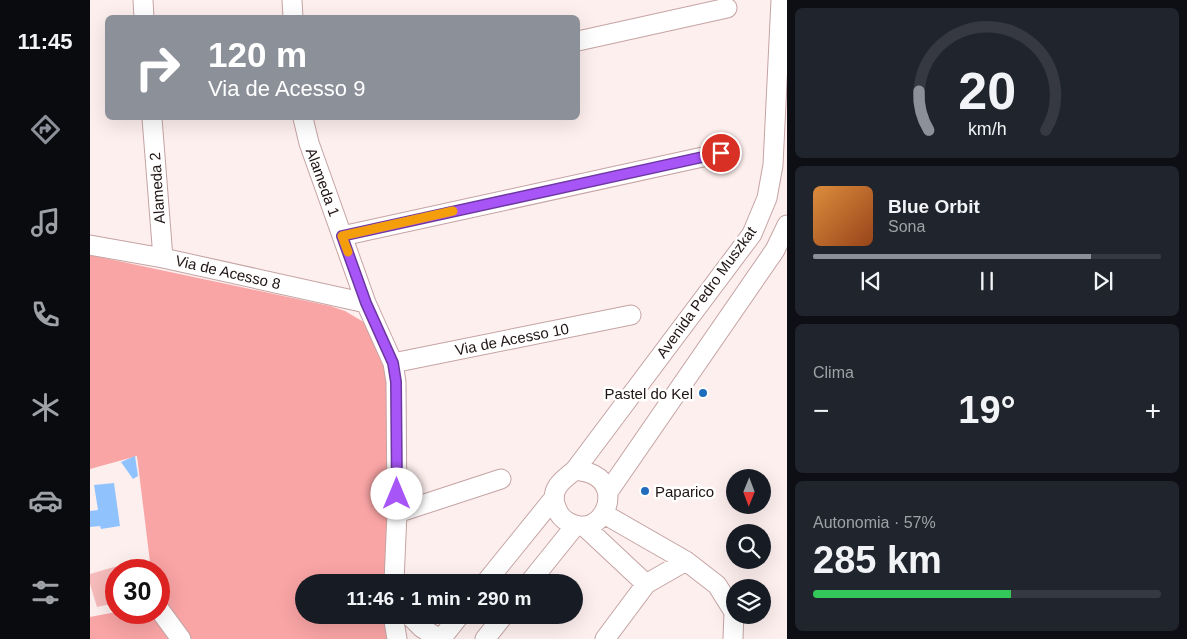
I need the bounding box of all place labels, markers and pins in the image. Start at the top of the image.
pin [700,132,742,174]
place label: Pastel do Kel [605,385,693,402]
marker: Pastel do Kel [697,387,709,399]
place label: Paparico [655,483,714,500]
marker: Paparico [639,485,651,497]

